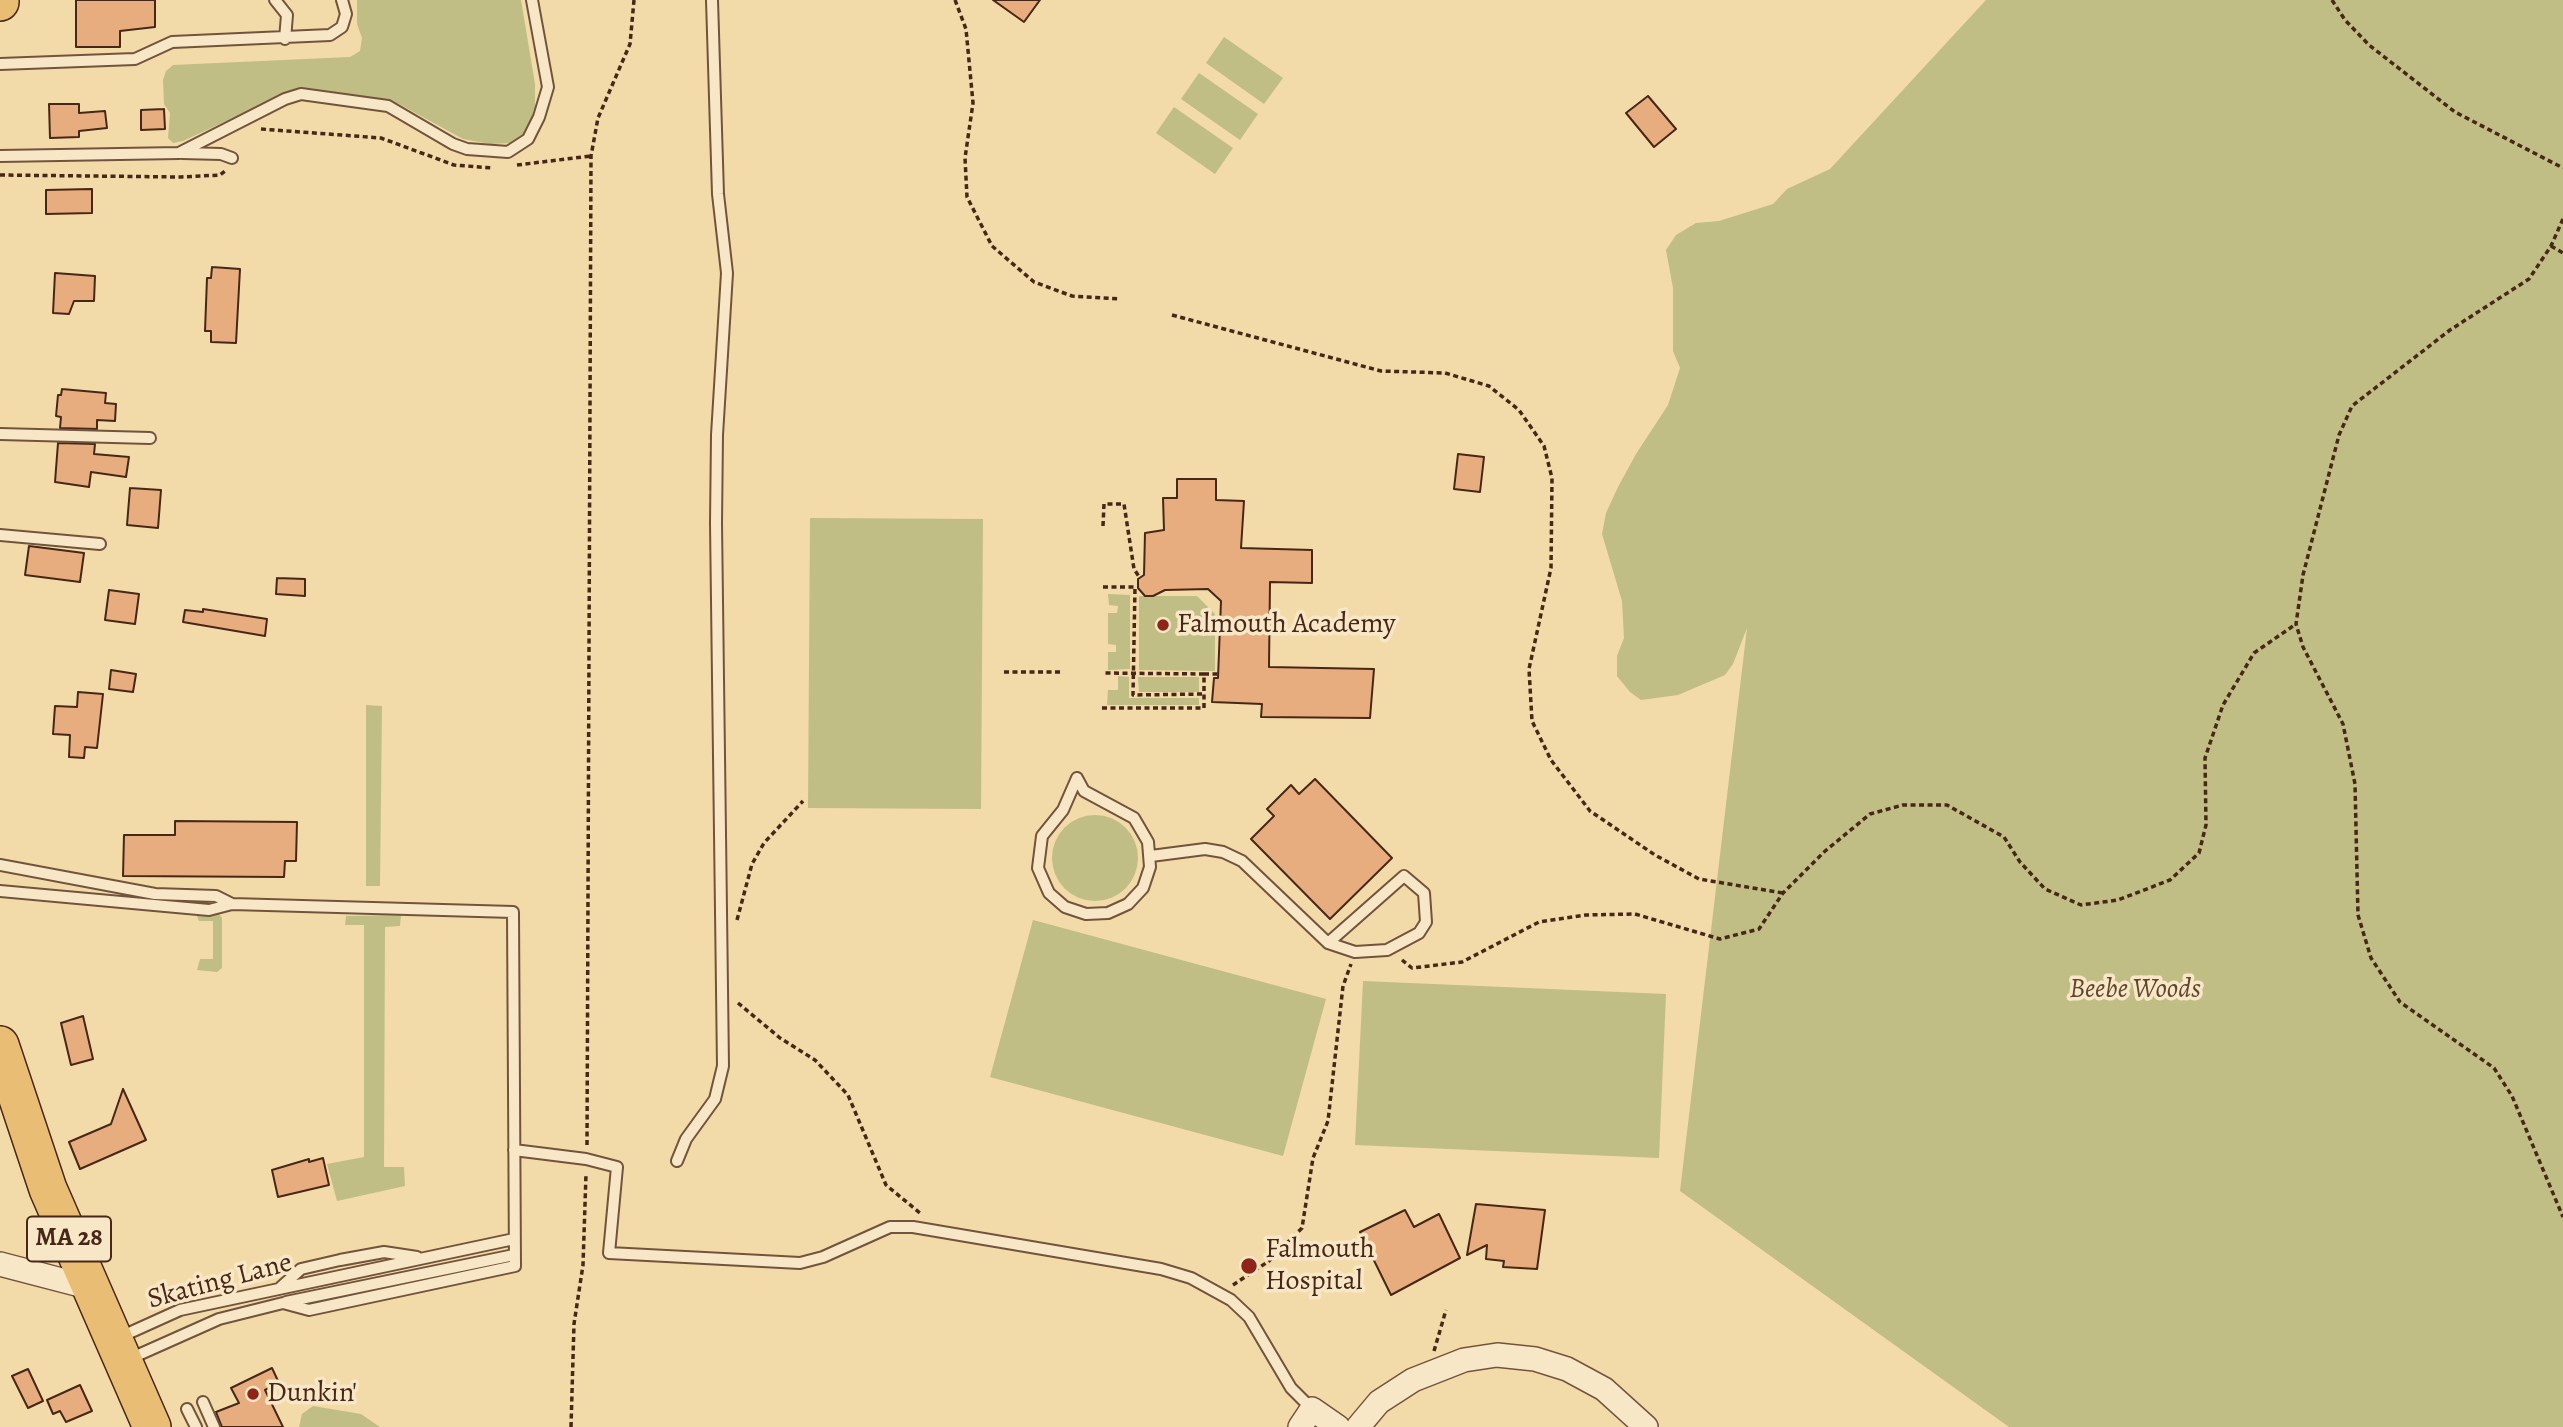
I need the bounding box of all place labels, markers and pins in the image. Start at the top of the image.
place label: Falmouth Academy [1177,608,1396,642]
marker: Falmouth Academy [1155,617,1171,633]
place label: Falmouth Hospital [1265,1233,1375,1299]
marker: Falmouth Hospital [1239,1256,1259,1276]
place label: Dunkin' [267,1377,357,1411]
marker: Dunkin' [245,1386,261,1402]

